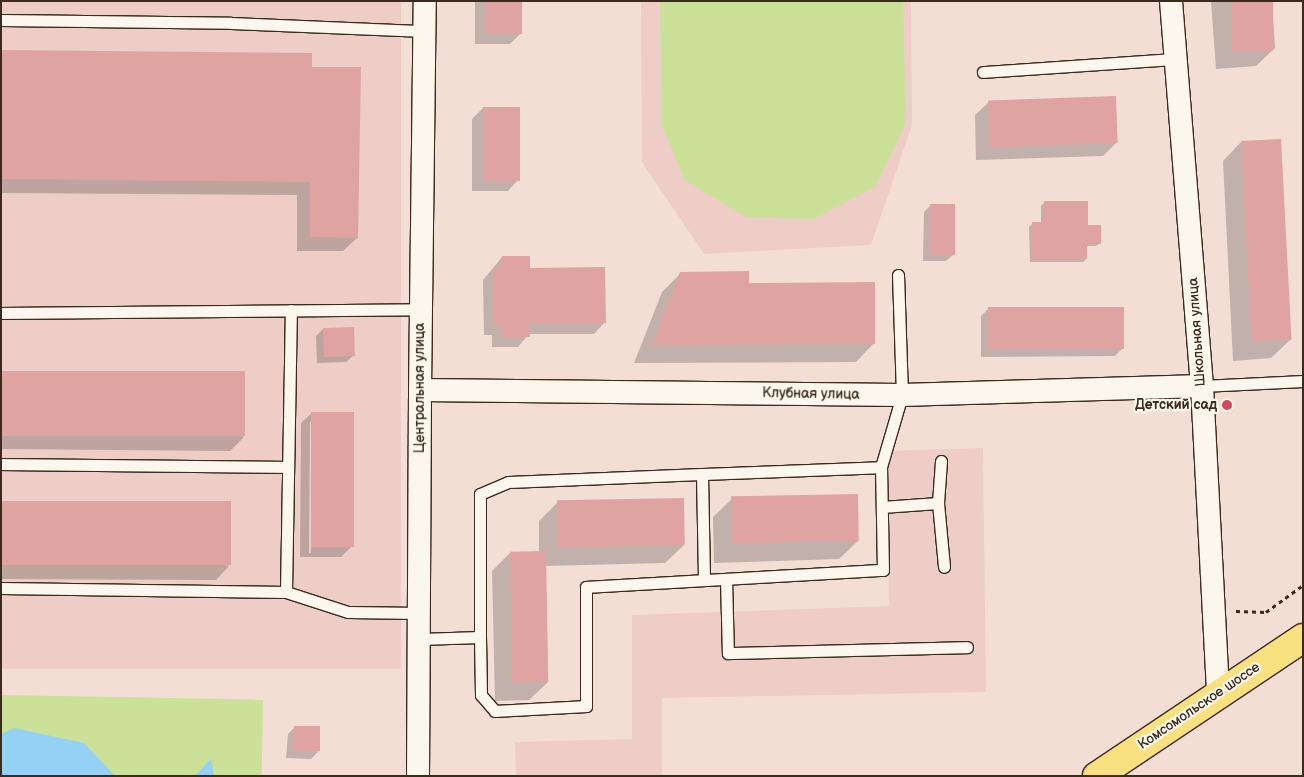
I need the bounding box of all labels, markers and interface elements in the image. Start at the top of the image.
street label: Школьная улица [1185,277,1209,387]
street label: Центральная улица [412,323,428,453]
street label: Клубная улица [762,385,860,403]
place label: Детский сад [1135,397,1217,413]
marker: Детский сад [1221,399,1233,411]
street label: Комсомольское шоссе [1135,659,1263,753]

